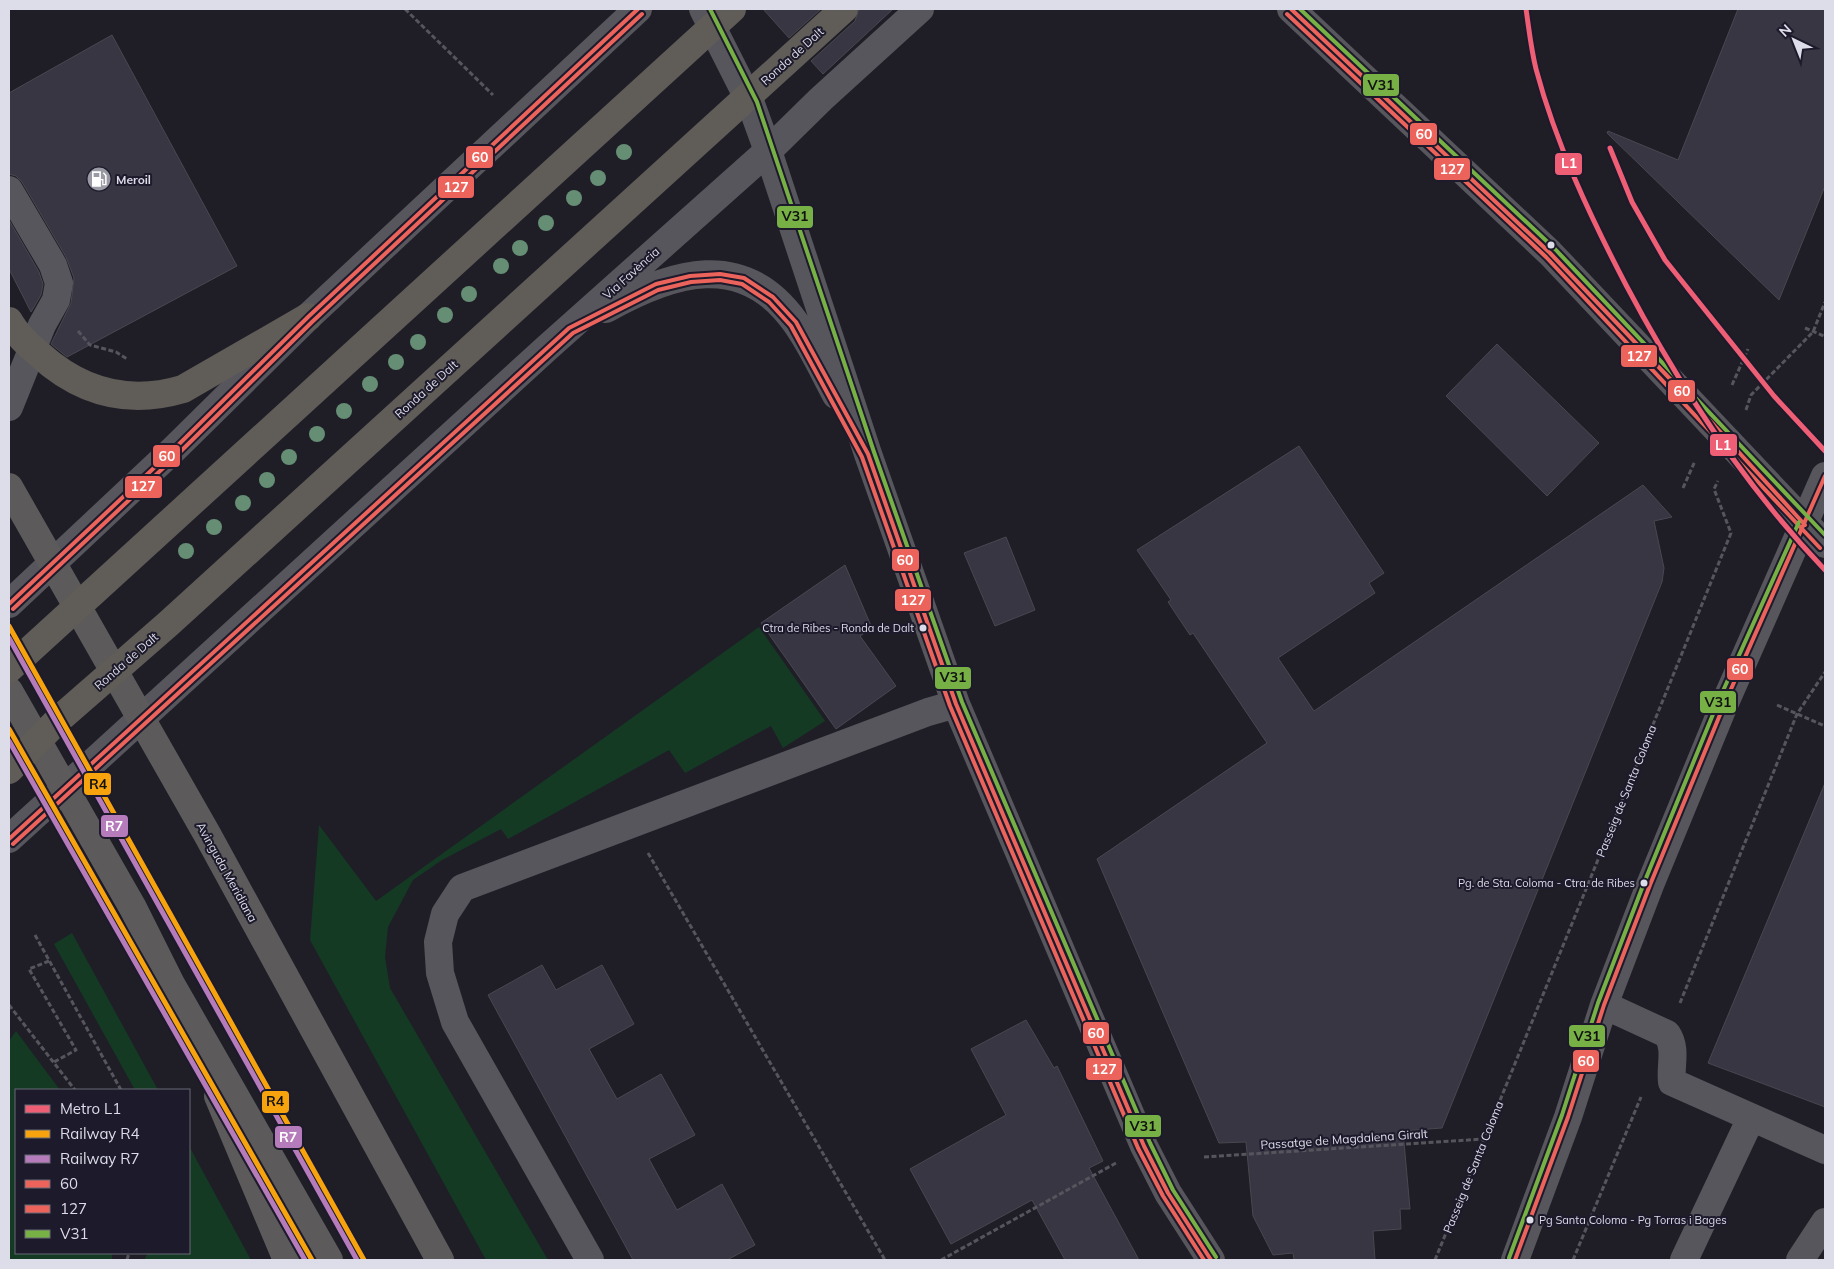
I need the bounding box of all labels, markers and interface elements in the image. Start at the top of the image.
north arrow [1769,15,1819,65]
text: N [1775,20,1795,41]
street label: Ronda de Dalt [757,24,827,88]
line badge: V31 [1362,73,1400,97]
text: V31 [1367,76,1394,94]
line badge: 60 [1409,122,1438,146]
text: 60 [1416,125,1432,143]
line badge: 60 [465,145,494,169]
text: 60 [472,148,488,166]
line badge: L1 [1554,152,1583,176]
text: L1 [1561,154,1577,172]
line badge: 127 [1433,157,1471,181]
text: 127 [1439,160,1465,178]
fuel station icon: Meroil [86,166,112,192]
place label: Meroil [116,172,151,187]
line badge: 127 [437,175,475,199]
text: 127 [443,178,469,196]
line badge: V31 [776,205,814,229]
text: V31 [781,207,808,225]
unlabelled marker [1546,240,1556,250]
street label: Via Favència [600,244,662,302]
line badge: 127 [1620,344,1658,368]
text: 127 [1626,347,1652,365]
street label: Ronda de Dalt [391,357,461,421]
line badge: 60 [1667,379,1696,403]
text: 60 [1674,382,1690,400]
line badge: L1 [1709,433,1738,457]
text: L1 [1715,436,1731,454]
line badge: 60 [152,444,181,468]
text: 60 [159,447,175,465]
line badge: 127 [124,475,163,499]
text: 127 [130,477,156,495]
line badge: 60 [891,548,920,572]
text: 60 [897,551,913,569]
line badge: 127 [894,588,932,612]
text: 127 [900,591,926,609]
place label: Ctra de Ribes - Ronda de Dalt [762,621,914,635]
marker: Ctra de Ribes - Ronda de Dalt [918,623,928,633]
street label: Ronda de Dalt [91,629,161,693]
line badge: 60 [1726,657,1754,681]
text: 60 [1732,660,1748,678]
line badge: V31 [934,666,972,690]
text: V31 [939,668,966,686]
line badge: V31 [1699,690,1737,714]
text: V31 [1704,693,1731,711]
street label: Passeig de Santa Coloma [1593,723,1659,859]
line badge: R4 [83,772,112,796]
text: R4 [89,775,108,793]
line badge: R7 [100,814,129,838]
text: R7 [105,817,123,835]
street label: Avinguda Meridiana [193,819,261,925]
place label: Pg. de Sta. Coloma - Ctra. de Ribes [1458,876,1635,890]
marker: Pg. de Sta. Coloma - Ctra. de Ribes [1639,878,1649,888]
line badge: 60 [1082,1021,1110,1045]
text: 60 [1088,1024,1104,1042]
line badge: V31 [1568,1024,1606,1048]
text: V31 [1573,1027,1600,1045]
line badge: 60 [1572,1049,1600,1073]
text: 60 [1578,1052,1594,1070]
line badge: 127 [1085,1057,1123,1081]
text: 127 [1091,1060,1117,1078]
legend [15,1089,190,1254]
line badge: R4 [261,1090,290,1114]
text: R4 [266,1092,285,1110]
text: Metro L1 [60,1099,121,1118]
street label: Passeig de Santa Coloma [1440,1099,1506,1235]
line badge: V31 [1124,1114,1162,1138]
text: V31 [1129,1117,1156,1135]
text: Railway R4 [60,1124,140,1143]
line badge: R7 [274,1125,303,1149]
street label: Passatge de Magdalena Giralt [1260,1126,1428,1152]
text: R7 [279,1128,297,1146]
text: Railway R7 [60,1149,140,1168]
text: 60 [60,1174,78,1193]
text: 127 [60,1199,87,1218]
place label: Pg Santa Coloma - Pg Torras i Bages [1539,1213,1727,1227]
marker: Pg Santa Coloma - Pg Torras i Bages [1525,1215,1535,1225]
text: V31 [60,1224,88,1243]

